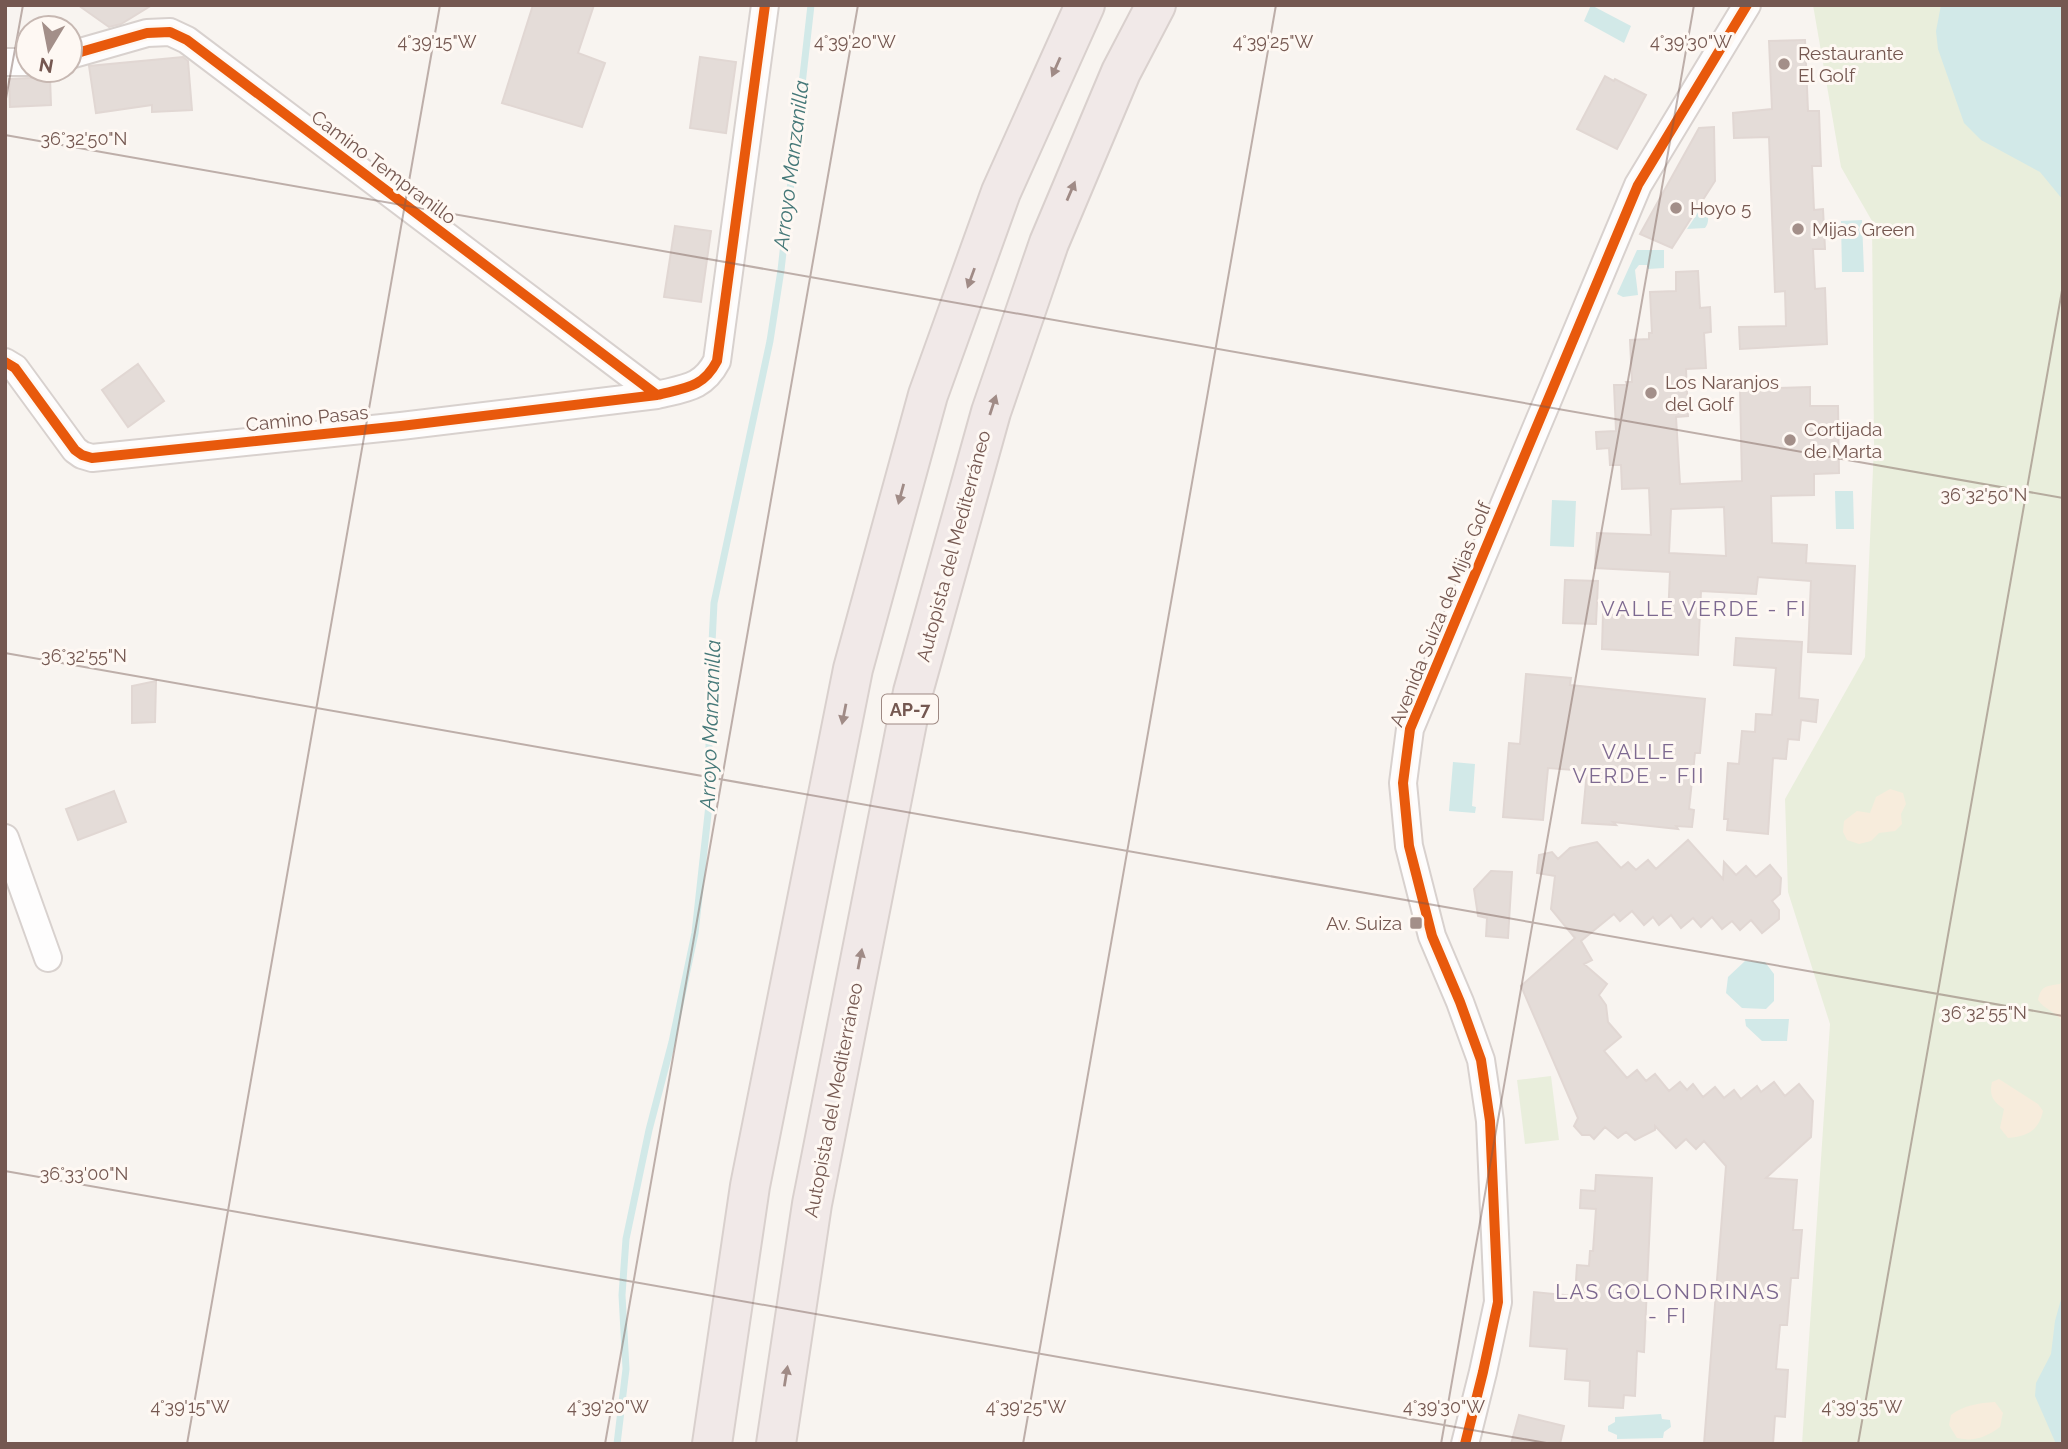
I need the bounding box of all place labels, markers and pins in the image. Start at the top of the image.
place label: Restaurante El Golf [1798,42,1904,86]
marker: Restaurante El Golf [1776,56,1792,72]
place label: Hoyo 5 [1690,197,1751,219]
marker: Hoyo 5 [1668,200,1684,216]
place label: Mijas Green [1812,218,1915,240]
marker: Mijas Green [1790,221,1806,237]
place label: Los Naranjos del Golf [1665,371,1779,415]
marker: Los Naranjos del Golf [1643,385,1659,401]
place label: Cortijada de Marta [1804,418,1882,462]
marker: Cortijada de Marta [1782,432,1798,448]
place label: Av. Suiza [1326,912,1402,934]
marker: Av. Suiza [1408,915,1424,931]

